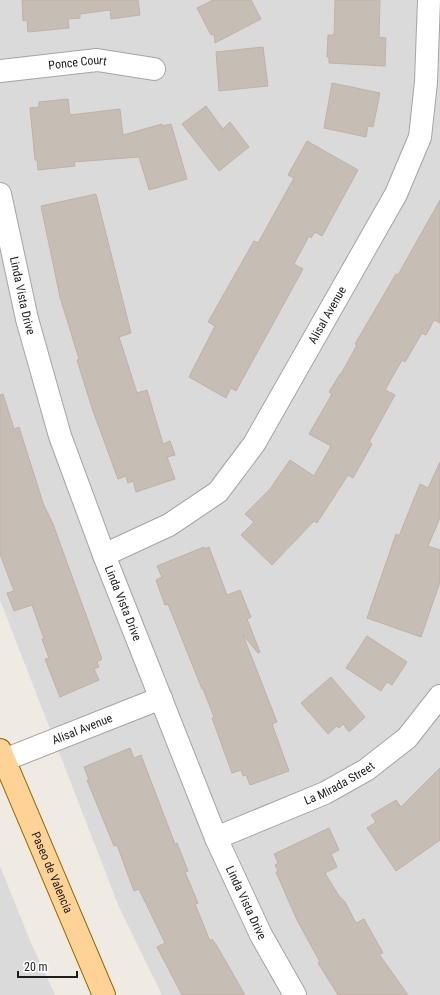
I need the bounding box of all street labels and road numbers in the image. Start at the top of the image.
street label: Ponce Court [48,53,108,72]
street label: Linda Vista Drive [7,255,38,337]
street label: Alisal Avenue [305,283,349,346]
street label: Linda Vista Drive [102,563,144,643]
street label: Alisal Avenue [50,711,115,747]
street label: La Mirada Street [302,759,378,808]
street label: Paseo de Valencia [29,830,76,915]
street label: Linda Vista Drive [223,864,269,943]

